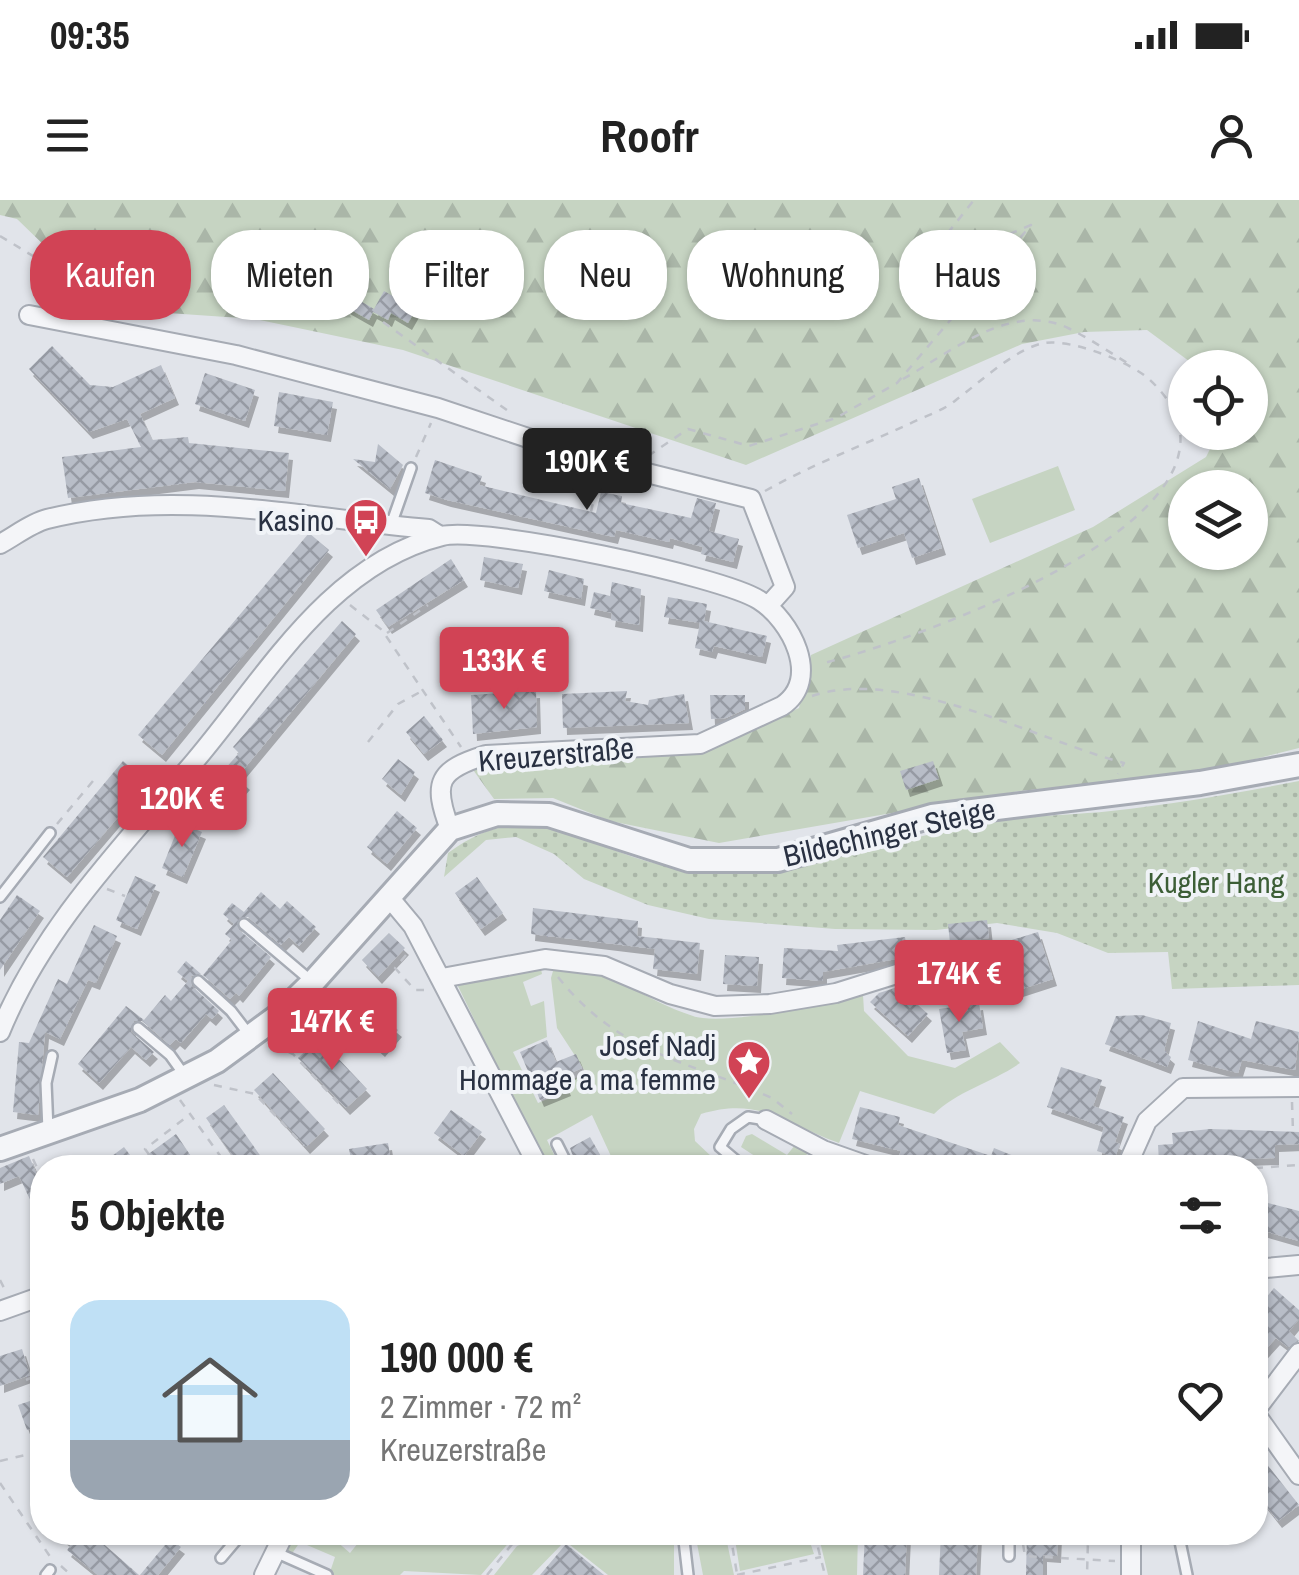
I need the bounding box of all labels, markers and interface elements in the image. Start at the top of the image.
text: 09:35 [50,10,130,61]
text: Roofr [600,105,699,166]
icon: menu [40,108,95,163]
icon: person [1204,108,1259,163]
chip: Kaufen [30,230,191,320]
chip: Mieten [211,230,369,320]
chip: Filter [389,230,524,320]
chip: Neu [544,230,667,320]
chip: Wohnung [687,230,879,320]
chip: Haus [899,230,1036,320]
map controls [1168,350,1268,570]
button: locate [1168,350,1268,450]
pin: 190K € [506,428,668,513]
text: 190K € [545,439,629,482]
button: layers [1168,470,1268,570]
bus stop icon: Kasino [343,497,389,558]
place label: Kasino [257,500,334,540]
pin: 133K € [423,627,585,712]
text: 133K € [462,638,546,681]
street label: Kreuzerstraße [477,727,635,781]
pin: 120K € [101,765,263,850]
text: 120K € [140,776,224,819]
street label: Bildechinger Steige [779,788,999,876]
park label: Kugler Hang [1148,862,1285,902]
pin: 174K € [878,940,1040,1025]
text: 174K € [917,951,1001,994]
pin: 147K € [251,988,413,1073]
text: 147K € [290,999,374,1042]
place label: Josef Nadj Hommage a ma femme [459,1025,716,1099]
place icon: Josef Nadj Hommage a ma femme [726,1039,772,1100]
text: 5 Objekte [70,1187,225,1243]
icon: filters [1173,1188,1228,1243]
text: 190 000 € [380,1329,533,1385]
icon: home [150,1340,270,1460]
icon: heart [1173,1373,1228,1428]
text: 2 Zimmer · 72 m² [380,1385,581,1428]
text: Kreuzerstraße [380,1428,546,1471]

